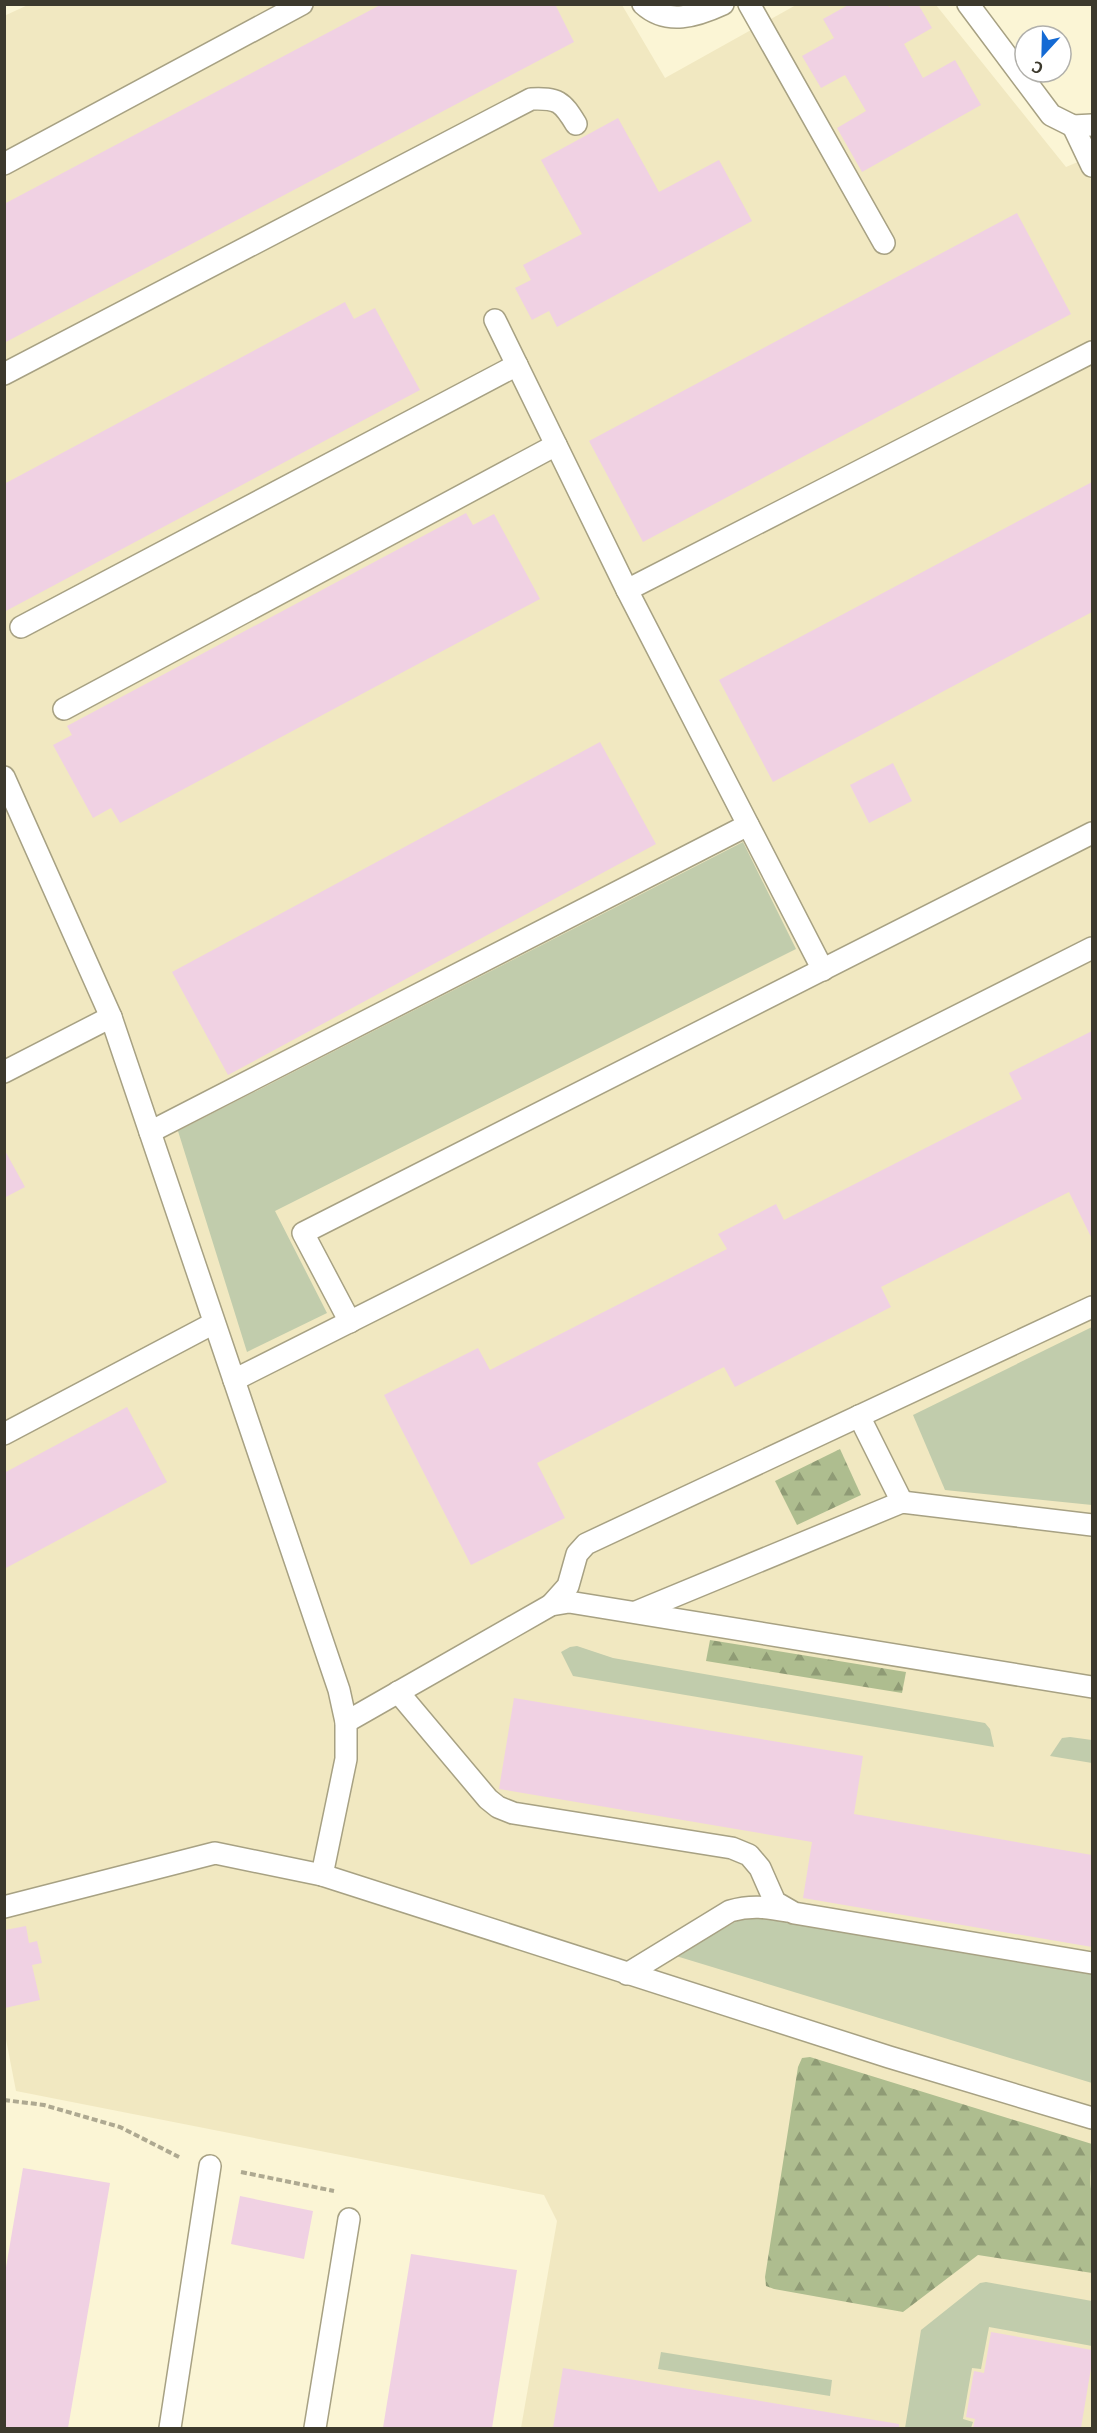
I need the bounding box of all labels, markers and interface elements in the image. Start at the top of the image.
north arrow [1013,24,1073,84]
text: С [1029,57,1046,78]

